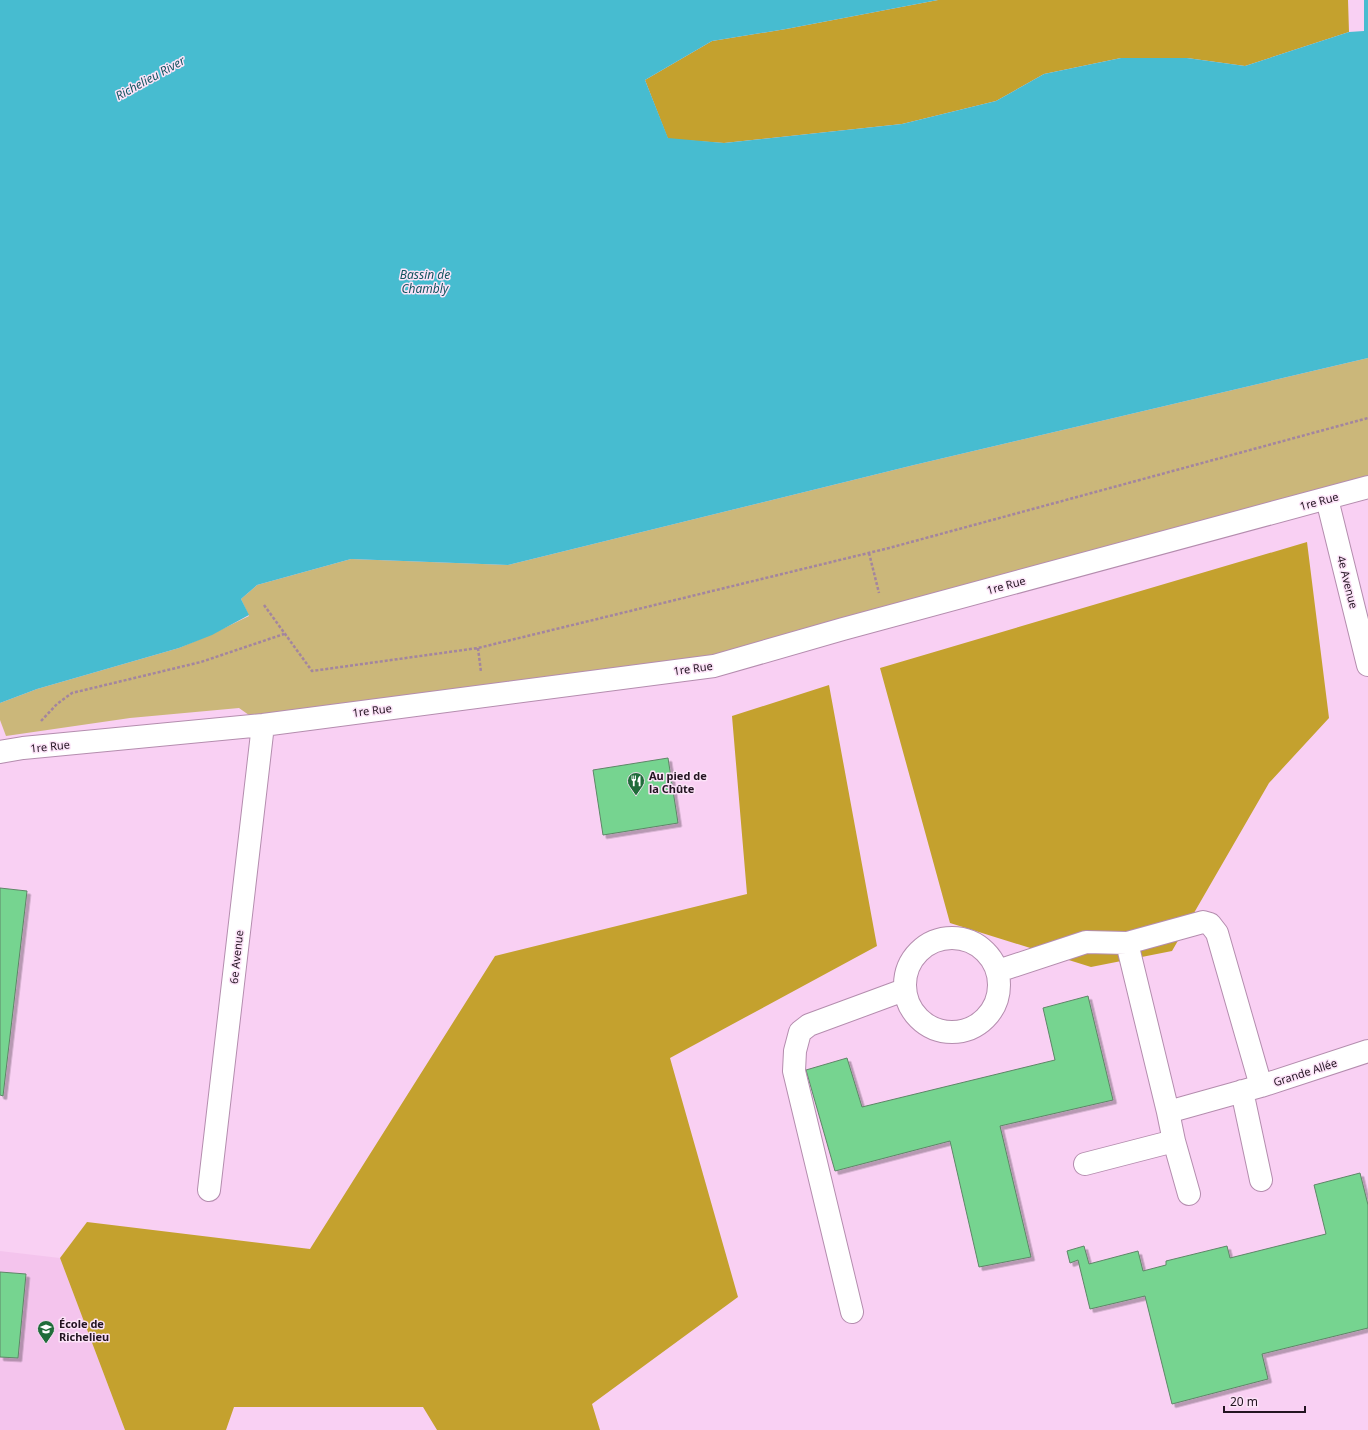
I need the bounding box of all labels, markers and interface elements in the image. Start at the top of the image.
water label: Richelieu River [112,51,189,104]
water label: Bassin de Chambly [400,266,450,297]
street label: 1re Rue [1298,489,1340,513]
street label: 4e Avenue [1334,554,1362,610]
street label: 1re Rue [985,573,1027,597]
street label: 1re Rue [672,658,714,678]
street label: 1re Rue [351,700,393,720]
street label: 1re Rue [30,736,70,756]
place label: Au pied de la Chûte [649,768,707,796]
restaurant icon: Au pied de la Chûte [626,771,646,796]
street label: 6e Avenue [226,929,246,985]
street label: Grande Allée [1271,1055,1339,1089]
place label: École de Richelieu [59,1316,109,1344]
school or university icon: École de Richelieu [36,1319,56,1344]
scale bar [1224,1388,1305,1414]
text: 20 m [1230,1393,1258,1410]

